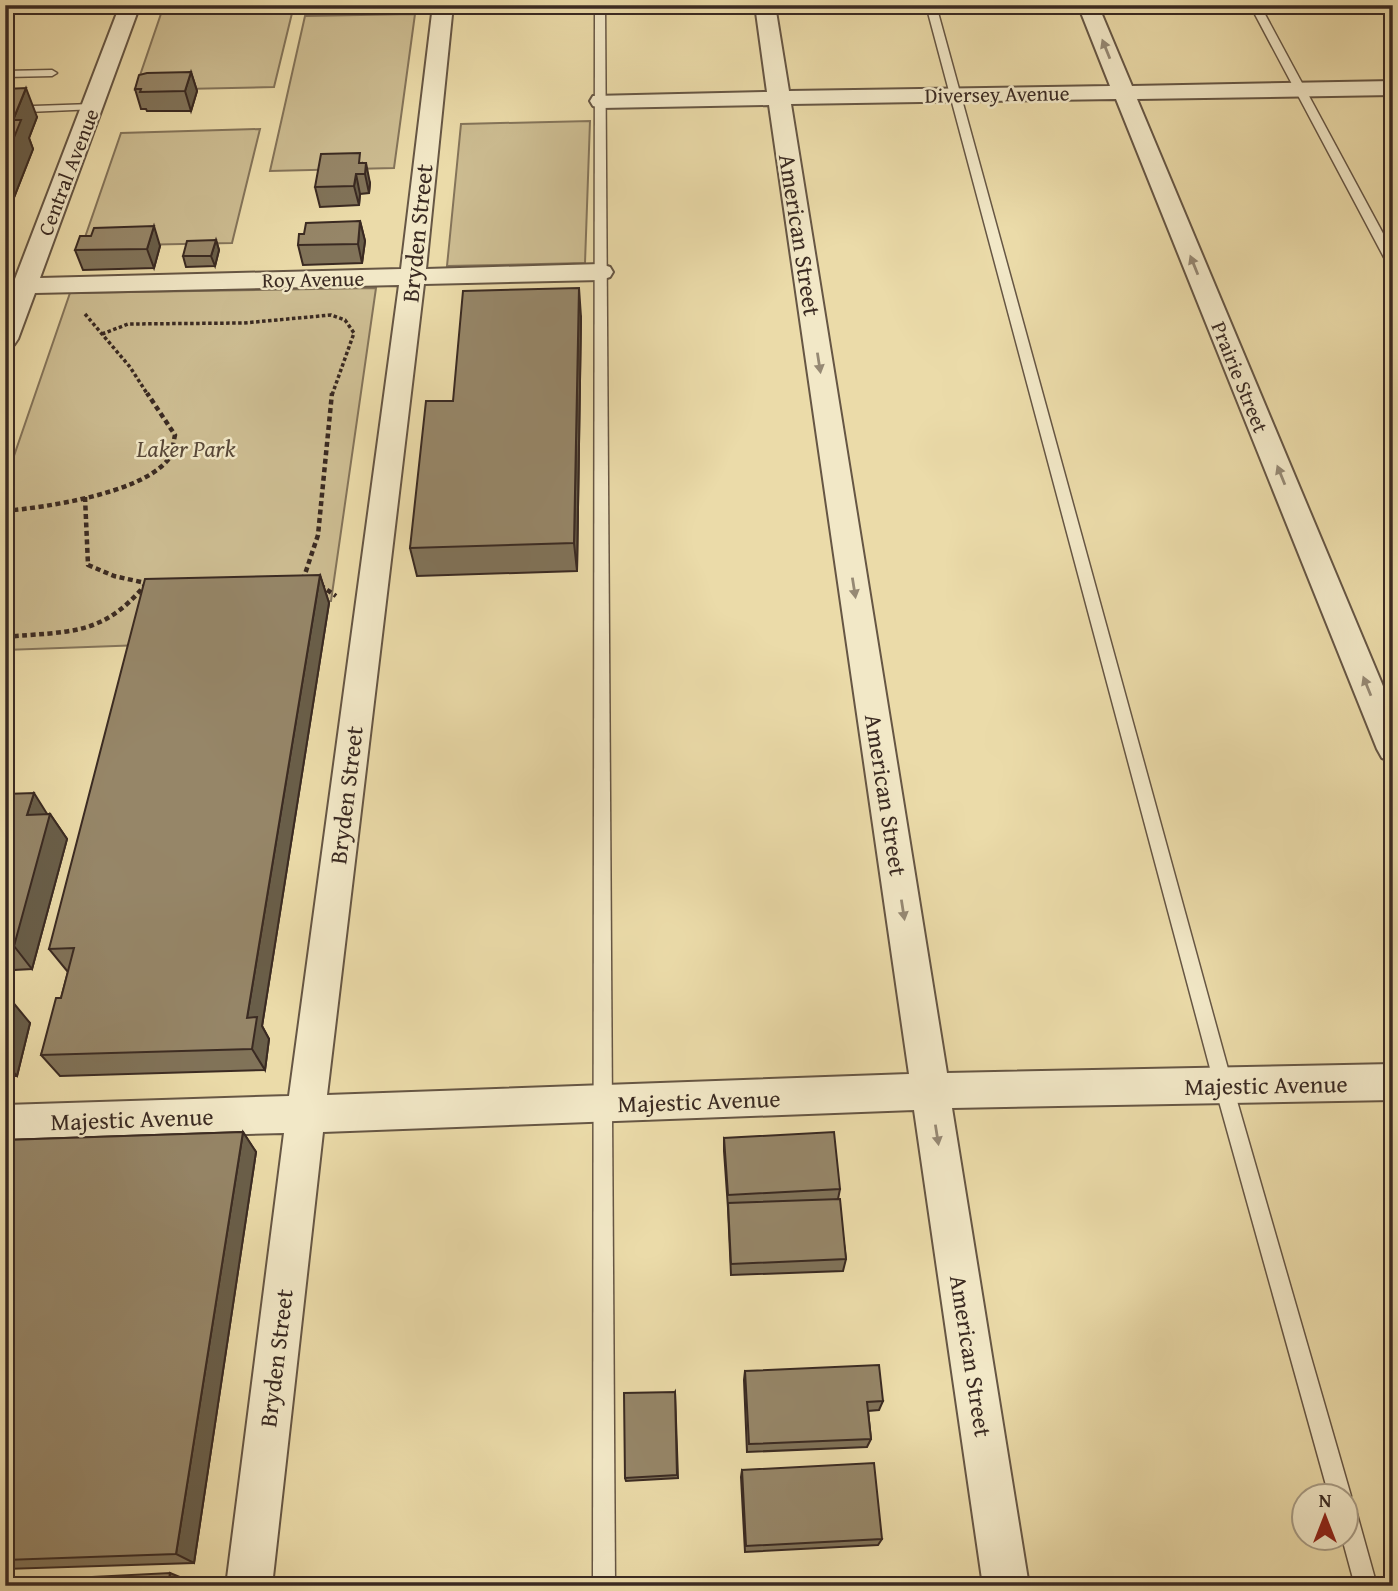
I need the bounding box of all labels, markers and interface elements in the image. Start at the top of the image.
one-way arrow [1100,38,1111,59]
street label: Diversey Avenue [924,77,1070,111]
street label: Central Avenue [30,104,107,240]
street label: American Street [770,152,830,319]
street label: Bryden Street [392,162,442,304]
one-way arrow [1189,254,1200,275]
street label: Roy Avenue [262,263,365,295]
street label: Prairie Street [1204,317,1277,438]
one-way arrow [814,352,825,374]
park label: Laker Park [136,431,236,466]
one-way arrow [1275,465,1286,486]
one-way arrow [849,577,860,599]
one-way arrow [1361,676,1373,696]
street label: American Street [856,712,916,879]
street label: Bryden Street [320,723,372,866]
one-way arrow [898,899,909,921]
street label: Majestic Avenue [1184,1066,1348,1104]
street label: Majestic Avenue [617,1081,781,1121]
street label: Majestic Avenue [50,1099,214,1139]
one-way arrow [932,1124,943,1146]
street label: American Street [941,1273,1001,1440]
street label: Bryden Street [250,1286,302,1429]
north arrow [1290,1482,1360,1552]
text: N [1319,1486,1332,1514]

